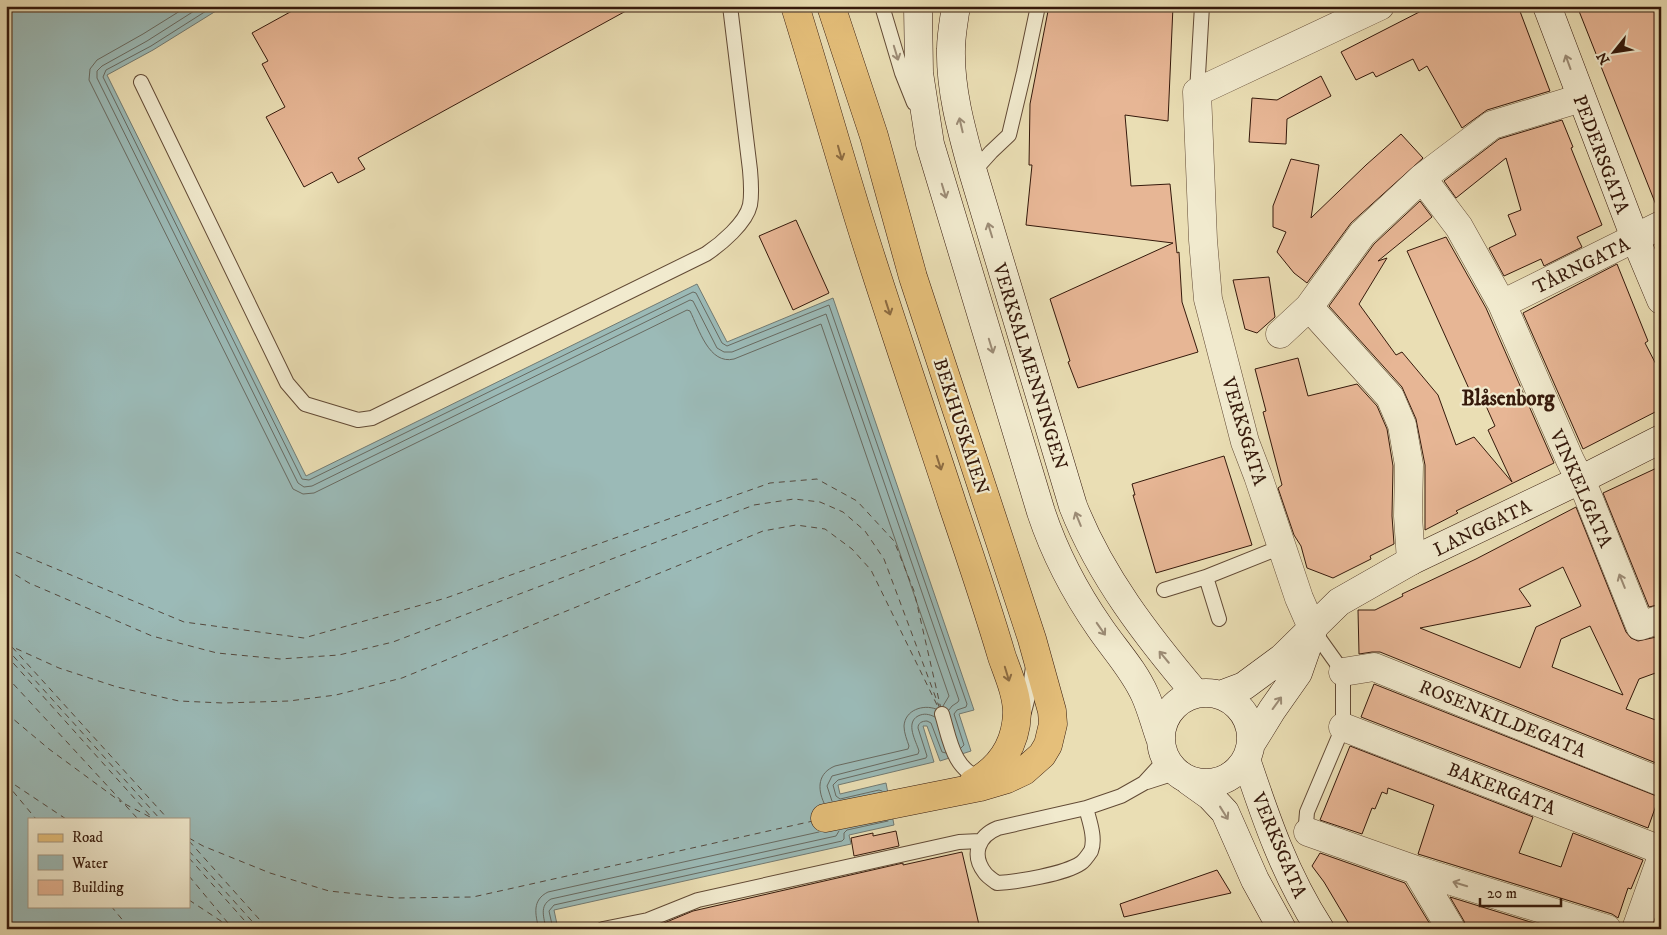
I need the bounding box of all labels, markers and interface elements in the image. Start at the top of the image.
north arrow [1590,28,1640,78]
one-way arrow [891,45,901,61]
text: N [1593,48,1614,67]
one-way arrow [1562,55,1572,70]
street label: PEDERSGATA [1567,92,1634,218]
one-way arrow [956,117,965,133]
one-way arrow [835,145,845,161]
one-way arrow [940,182,950,198]
one-way arrow [985,222,995,238]
street label: TÅRNGATA [1529,231,1635,300]
street label: VERKSALMENNINGEN [987,259,1072,472]
one-way arrow [884,300,893,316]
one-way arrow [986,338,996,354]
street label: BEKHUSKAIEN [928,355,993,497]
street label: VERKSGATA [1216,373,1271,489]
district label: Blåsenborg [1461,386,1555,412]
street label: VINKELGATA [1544,425,1617,552]
one-way arrow [935,454,944,470]
street label: LANGGATA [1430,494,1536,562]
one-way arrow [1073,512,1083,527]
one-way arrow [1617,574,1626,589]
one-way arrow [1096,621,1106,635]
one-way arrow [1159,650,1170,663]
one-way arrow [1003,665,1013,681]
street label: ROSENKILDEGATA [1416,675,1590,764]
one-way arrow [1272,696,1282,710]
street label: BAKERGATA [1444,758,1560,821]
street label: VERKSGATA [1246,789,1311,903]
one-way arrow [1220,806,1230,820]
legend [28,818,190,908]
text: Road [72,828,104,847]
text: Water [71,854,108,873]
scale bar [1480,875,1561,907]
text: Building [72,878,124,897]
one-way arrow [1453,878,1469,888]
text: 20 m [1487,884,1517,903]

